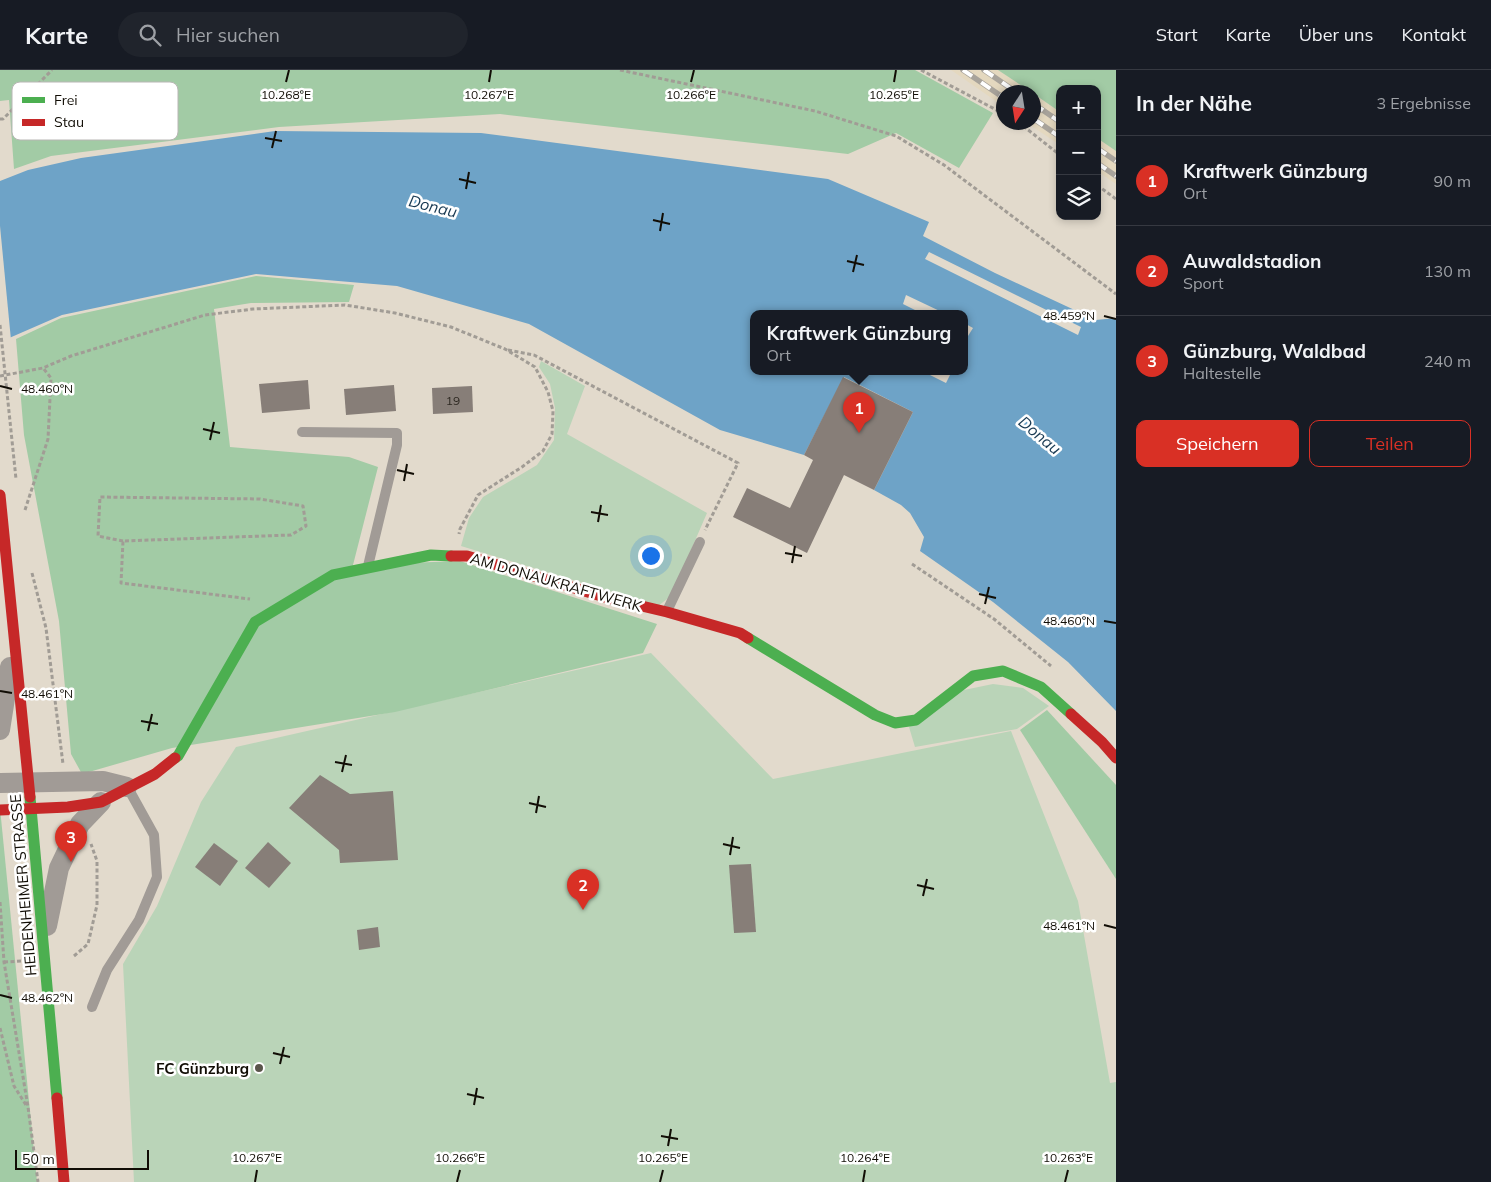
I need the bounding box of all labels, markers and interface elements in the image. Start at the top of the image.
search box [118,12,468,57]
text: Karte [25,20,88,50]
icon: search [136,21,164,49]
text: Hier suchen [176,23,280,47]
text: Start [1156,23,1197,46]
text: Karte [1225,23,1271,46]
text: Über uns [1299,23,1374,46]
text: Kontakt [1402,23,1466,46]
legend [12,82,178,140]
north arrow [996,85,1041,130]
map controls [1056,85,1101,220]
button: + [1056,85,1101,130]
text: 10.268°E [261,87,311,102]
text: 10.267°E [464,87,514,102]
text: 10.266°E [666,87,716,102]
text: 10.265°E [869,87,919,102]
text: In der Nähe [1136,90,1252,116]
text: Frei [54,91,78,109]
text: 3 Ergebnisse [1376,93,1471,113]
text: Stau [54,113,84,131]
button: − [1056,130,1101,175]
text: Kraftwerk Günzburg [1183,159,1368,183]
text: 1 [1147,171,1157,191]
text: 90 m [1434,171,1471,191]
button: layers [1056,175,1101,220]
text: Ort [1183,183,1207,203]
water label: Donau [407,190,459,222]
text: Auwaldstadion [1183,249,1322,273]
text: 2 [1147,261,1157,281]
text: 130 m [1424,261,1471,281]
text: Sport [1183,273,1224,293]
text: 48.459°N [1043,308,1095,323]
popup [750,310,968,375]
text: Kraftwerk Günzburg [767,321,951,345]
text: Günzburg, Waldbad [1183,339,1366,363]
text: Ort [767,345,791,365]
text: 3 [1147,351,1157,371]
text: 240 m [1424,351,1471,371]
text: Haltestelle [1183,363,1261,383]
text: 48.460°N [21,381,73,396]
pin: 1 [843,392,875,433]
house number: 19 [446,393,460,408]
water label: Donau [1015,411,1065,459]
button: Speichern [1136,420,1299,467]
button: Teilen [1309,420,1471,467]
your location [638,543,664,569]
street label: AM DONAUKRAFTWERK [468,548,644,616]
text: 48.460°N [1043,613,1095,628]
text: 48.461°N [21,686,73,701]
street label: HEIDENHEIMER STRASSE [6,793,40,977]
pin: 3 [55,821,87,862]
pin: 2 [567,869,599,910]
text: 48.461°N [1043,918,1095,933]
text: 48.462°N [21,990,73,1005]
place label: FC Günzburg [156,1059,249,1078]
marker: FC Günzburg [253,1062,265,1074]
scale bar [15,1147,149,1170]
text: 50 m [22,1150,55,1168]
text: 10.267°E [232,1150,282,1165]
text: 10.266°E [435,1150,485,1165]
text: 10.265°E [638,1150,688,1165]
text: 10.264°E [840,1150,890,1165]
text: 10.263°E [1043,1150,1093,1165]

